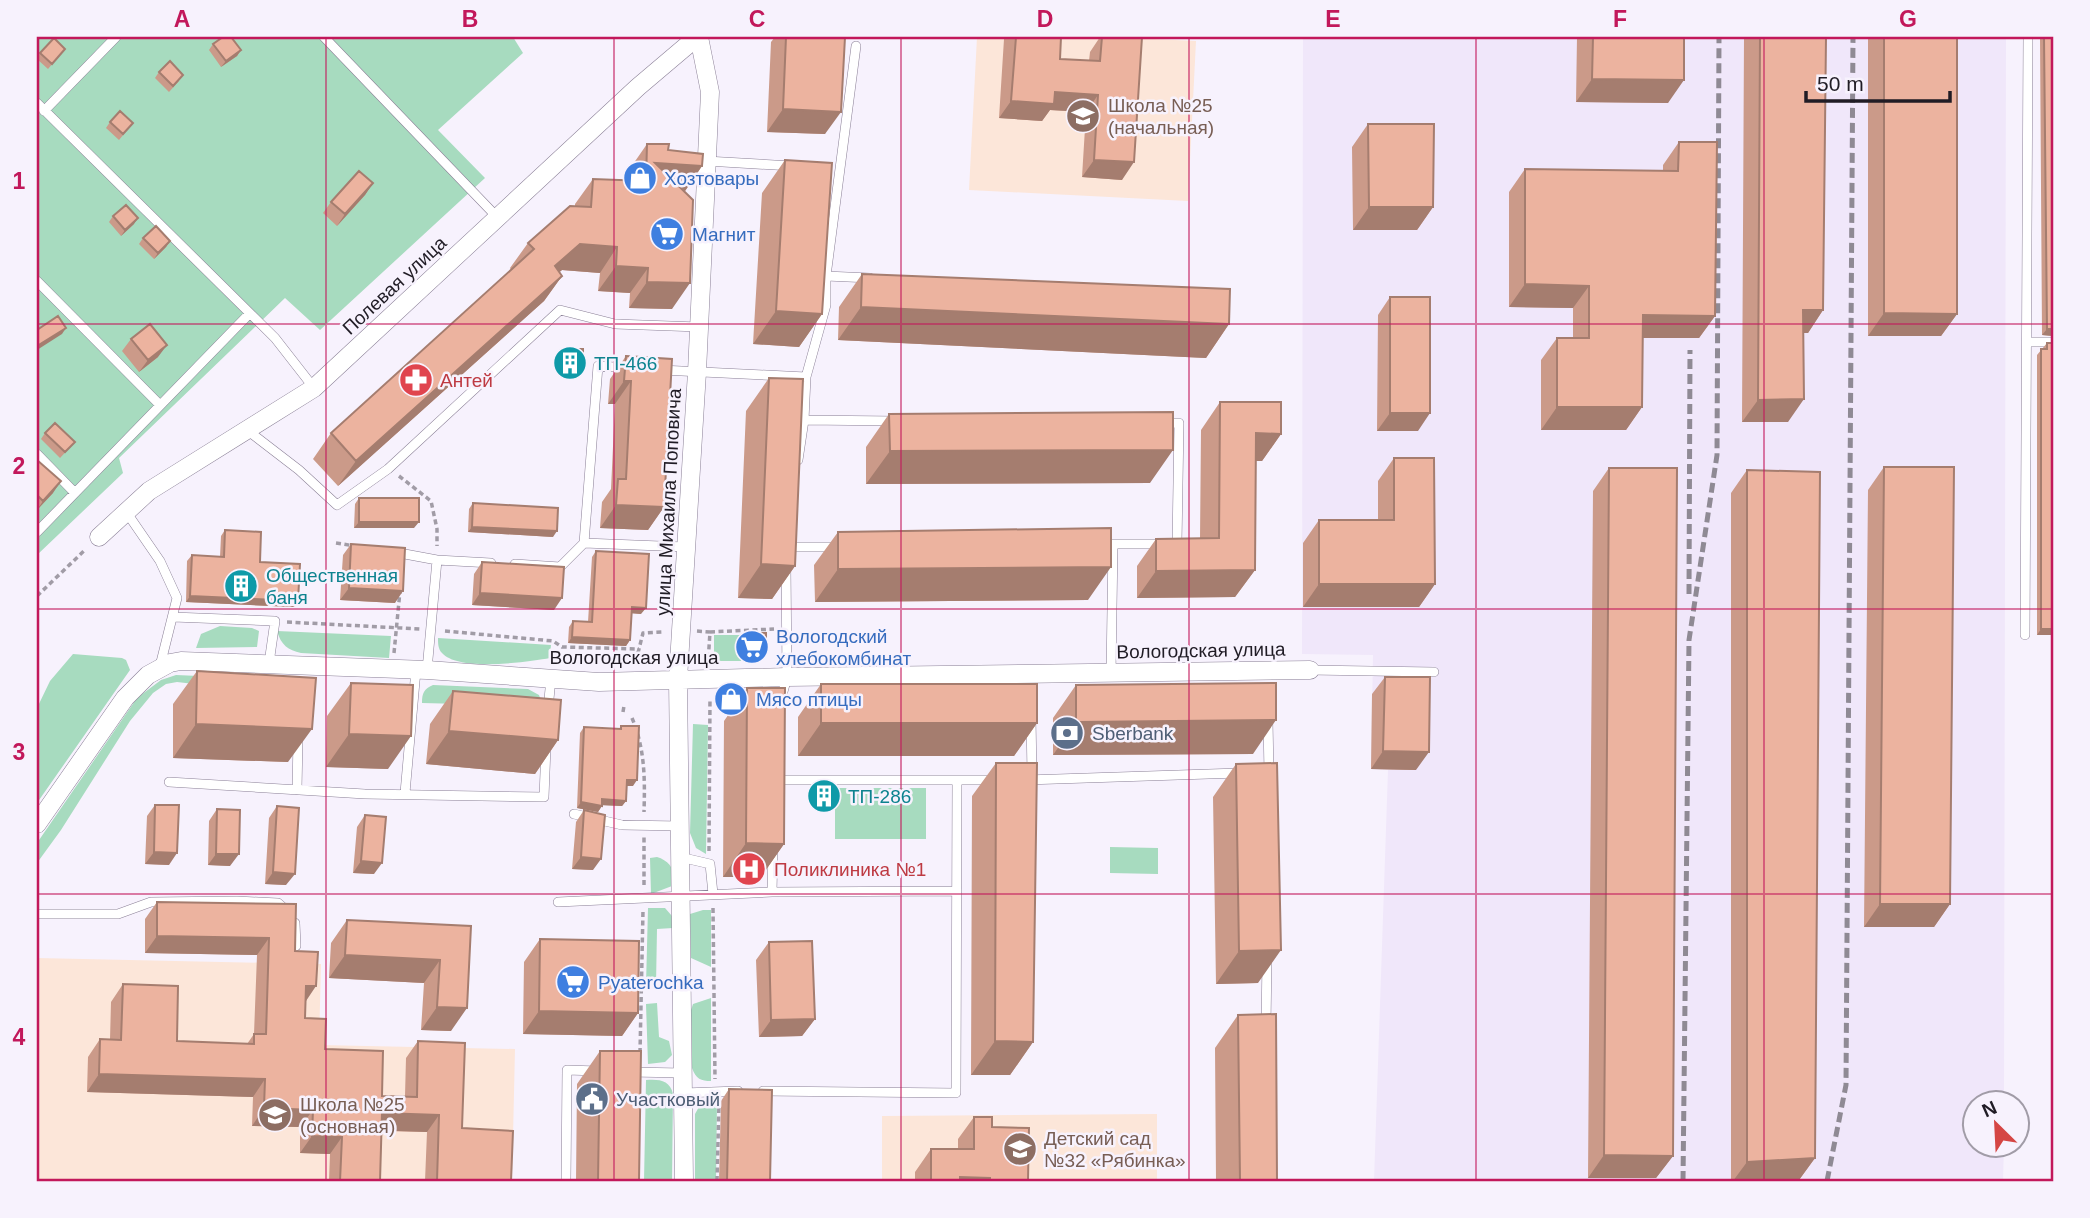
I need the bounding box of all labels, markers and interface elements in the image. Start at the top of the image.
text: A [174,6,190,32]
text: B [462,6,478,32]
text: C [749,6,765,32]
text: D [1037,6,1053,32]
text: E [1325,6,1341,32]
text: F [1613,6,1627,32]
text: G [1899,6,1917,32]
scale bar [1806,60,1950,104]
text: 50 m [1817,72,1864,95]
place label: Школа №25 (начальная) [1108,95,1214,138]
school or university icon: Школа №25 (начальная) [1064,97,1102,135]
shop icon: Хозтовары [621,159,659,197]
text: 1 [13,168,26,194]
place label: Хозтовары [664,168,759,189]
supermarket icon: Магнит [648,215,686,253]
place label: Магнит [692,224,756,245]
street label: Полевая улица [338,232,451,339]
building icon: ТП-466 [551,344,589,382]
place label: ТП-466 [594,353,657,374]
pharmacy icon: Антей [397,361,435,399]
place label: Антей [440,370,493,391]
street label: улица Михаила Поповича [652,387,685,616]
text: 2 [13,453,25,479]
place label: Общественная баня [266,565,398,608]
building icon: Общественная баня [222,567,260,605]
place label: Вологодский хлебокомбинат [776,626,911,669]
supermarket icon: Вологодский хлебокомбинат [733,628,771,666]
street label: Вологодская улица [1116,639,1286,662]
street label: Вологодская улица [549,647,719,668]
shop icon: Мясо птицы [712,680,750,718]
place label: Мясо птицы [756,689,862,710]
bank icon: Sberbank [1048,714,1086,752]
place label: Sberbank [1092,723,1174,744]
text: 3 [13,739,25,765]
building icon: ТП-286 [805,777,843,815]
place label: ТП-286 [848,786,911,807]
hospital icon: Поликлиника №1 [730,850,768,888]
place label: Поликлиника №1 [774,859,926,880]
supermarket icon: Pyaterochka [554,963,592,1001]
place label: Pyaterochka [598,972,704,993]
text: 4 [13,1024,26,1050]
public building icon: Участковый [573,1080,611,1118]
north arrow [1960,1088,2030,1158]
place label: Участковый [616,1089,720,1110]
place label: Школа №25 (основная) [300,1094,405,1137]
school or university icon: Школа №25 (основная) [256,1096,294,1134]
text: N [1979,1097,2000,1121]
place label: Детский сад №32 «Рябинка» [1044,1128,1186,1171]
school or university icon: Детский сад №32 «Рябинка» [1001,1130,1039,1168]

